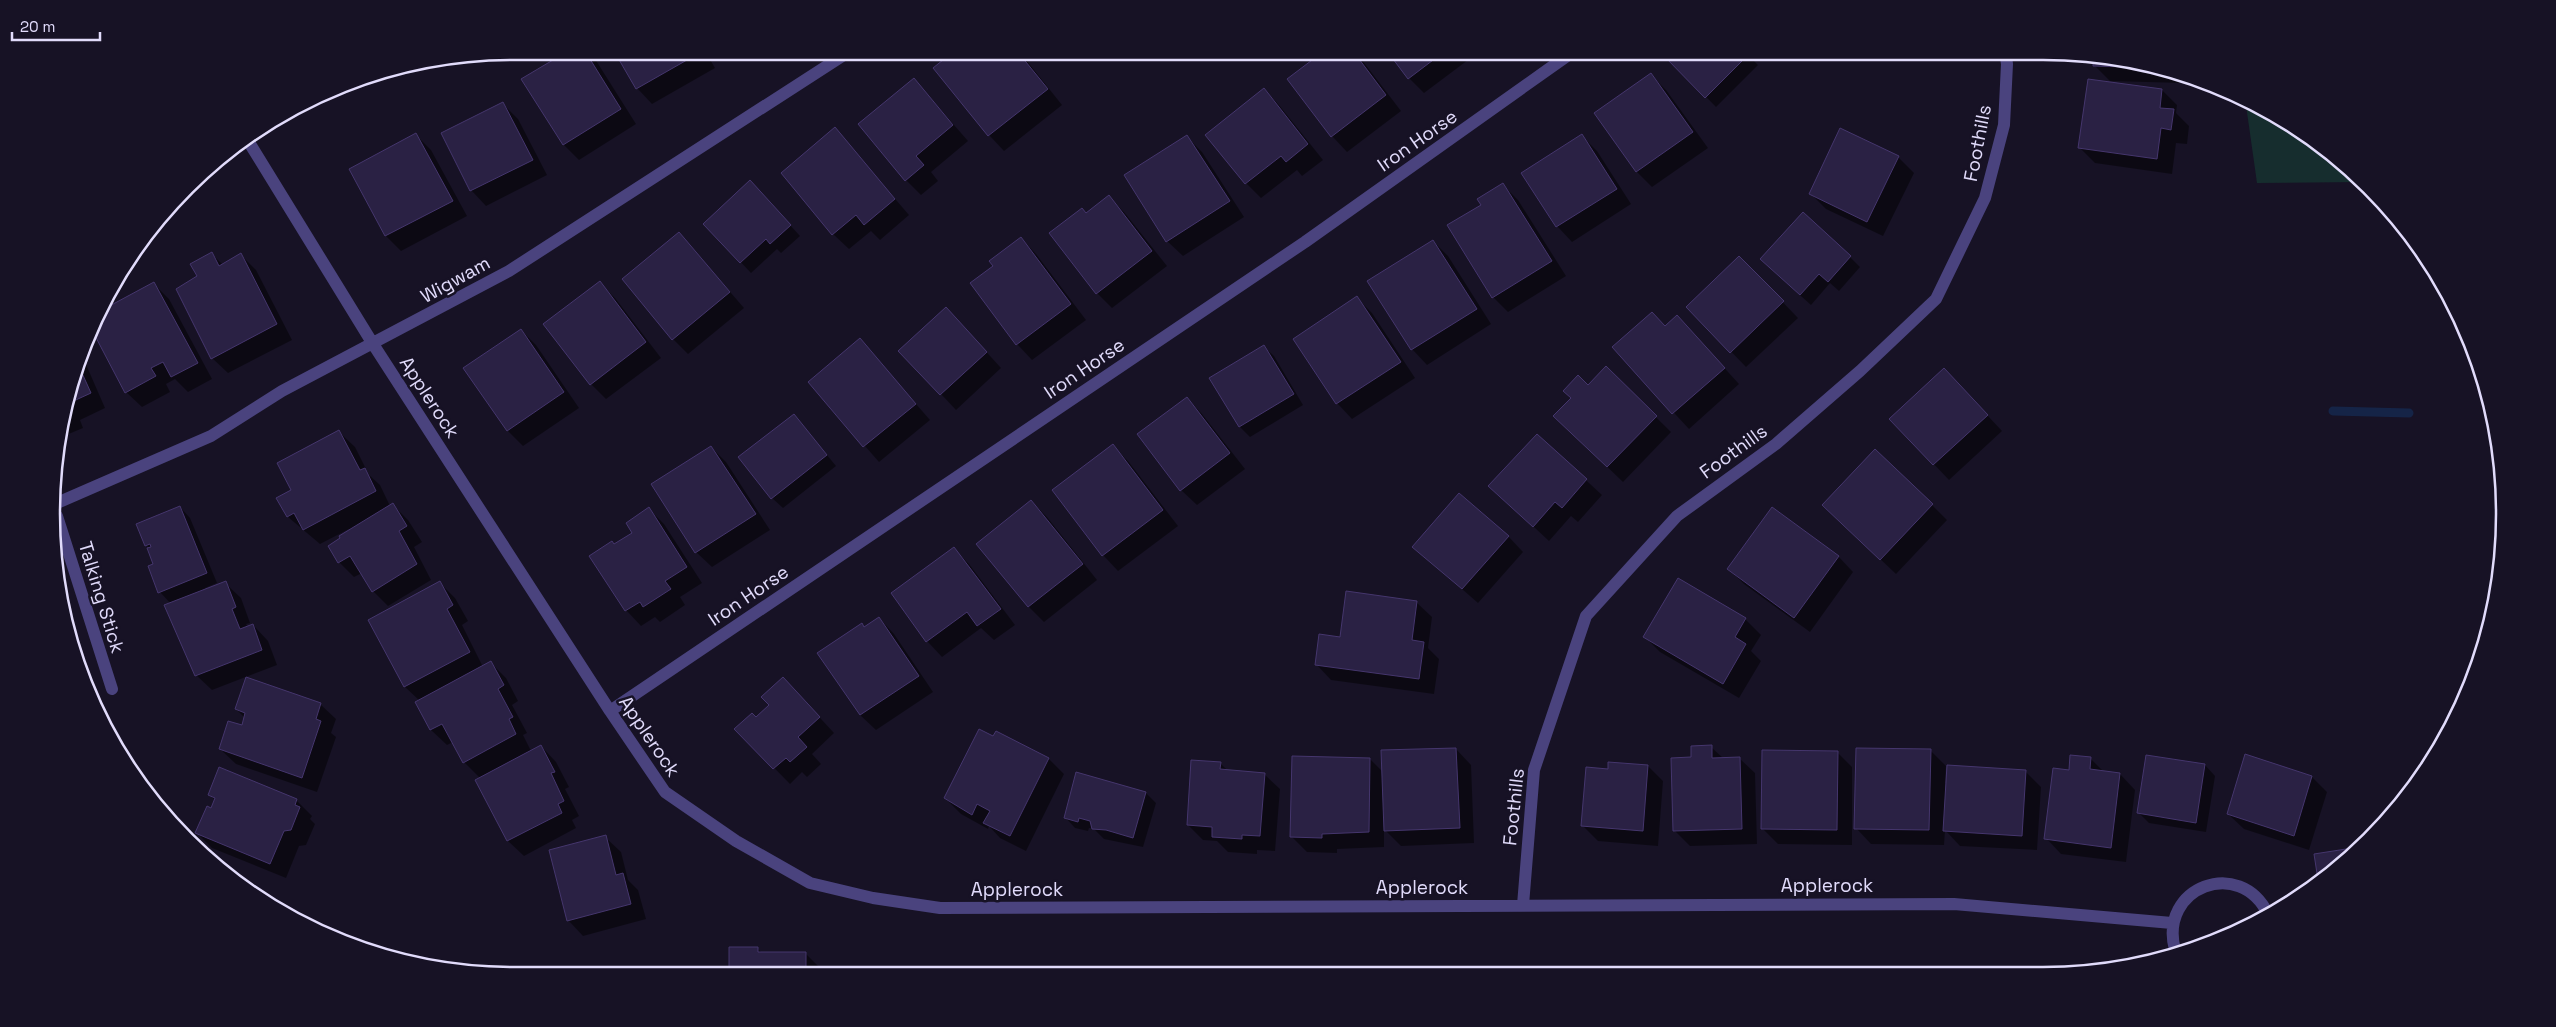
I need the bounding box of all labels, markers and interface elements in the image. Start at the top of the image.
scale bar [12,10,100,42]
text: 20 m [20,17,55,36]
street label: Foothills [1958,103,1997,184]
street label: Iron Horse [1372,104,1462,177]
street label: Wigwam [416,250,494,309]
street label: Iron Horse [1039,332,1129,405]
street label: Applerock [394,352,465,443]
street label: Foothills [1695,418,1772,484]
street label: Talking Stick [73,538,130,656]
street label: Iron Horse [703,559,793,632]
street label: Applerock [613,691,686,782]
street label: Foothills [1497,767,1530,847]
street label: Applerock [1781,873,1873,898]
street label: Applerock [1376,875,1468,900]
street label: Applerock [971,877,1063,902]

